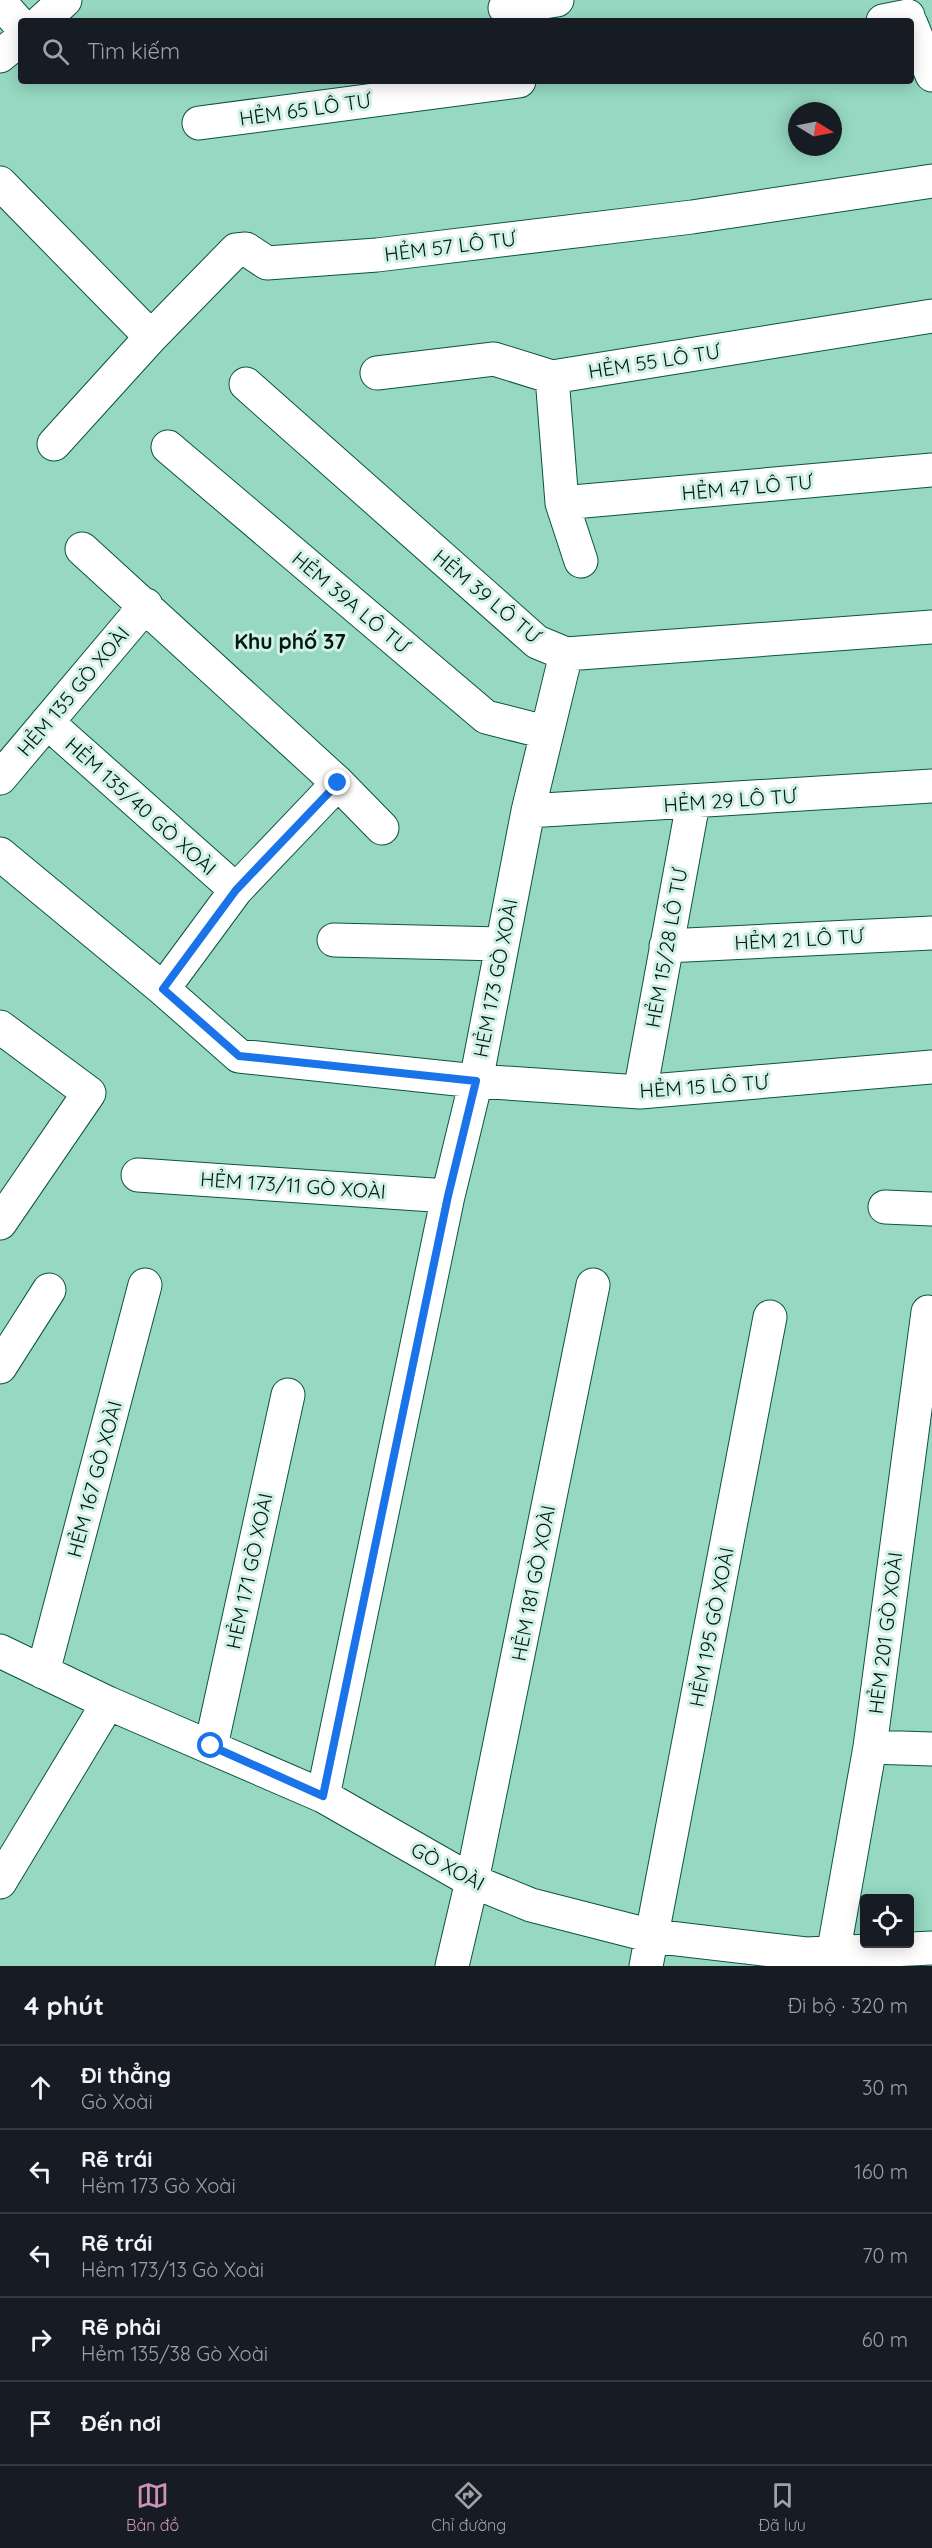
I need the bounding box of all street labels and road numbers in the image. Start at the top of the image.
street label: HẺM 65 LÔ TƯ [238,87,373,131]
street label: HẺM 57 LÔ TƯ [383,225,518,266]
street label: HẺM 55 LÔ TƯ [586,338,722,384]
street label: HẺM 47 LÔ TƯ [681,469,814,505]
street label: HẺM 39 LÔ TƯ [428,544,546,649]
street label: HẺM 39A LÔ TƯ [287,546,415,659]
street label: HẺM 135 GÒ XOÀI [12,621,134,761]
street label: HẺM 135/40 GÒ XOÀI [60,732,222,880]
street label: HẺM 29 LÔ TƯ [663,783,798,817]
street label: HẺM 15/28 LÔ TƯ [640,866,692,1030]
street label: HẺM 173 GÒ XOÀI [467,897,523,1059]
street label: HẺM 21 LÔ TƯ [734,923,865,955]
street label: HẺM 15 LÔ TƯ [639,1069,770,1103]
street label: HẺM 173/11 GÒ XOÀI [199,1166,387,1204]
street label: HẺM 167 GÒ XOÀI [61,1398,127,1560]
street label: HẺM 171 GÒ XOÀI [220,1491,278,1651]
street label: HẺM 181 GÒ XOÀI [506,1503,560,1663]
street label: HẺM 195 GÒ XOÀI [683,1545,739,1709]
street label: HẺM 201 GÒ XOÀI [863,1551,907,1715]
street label: GÒ XOÀI [407,1836,489,1896]

